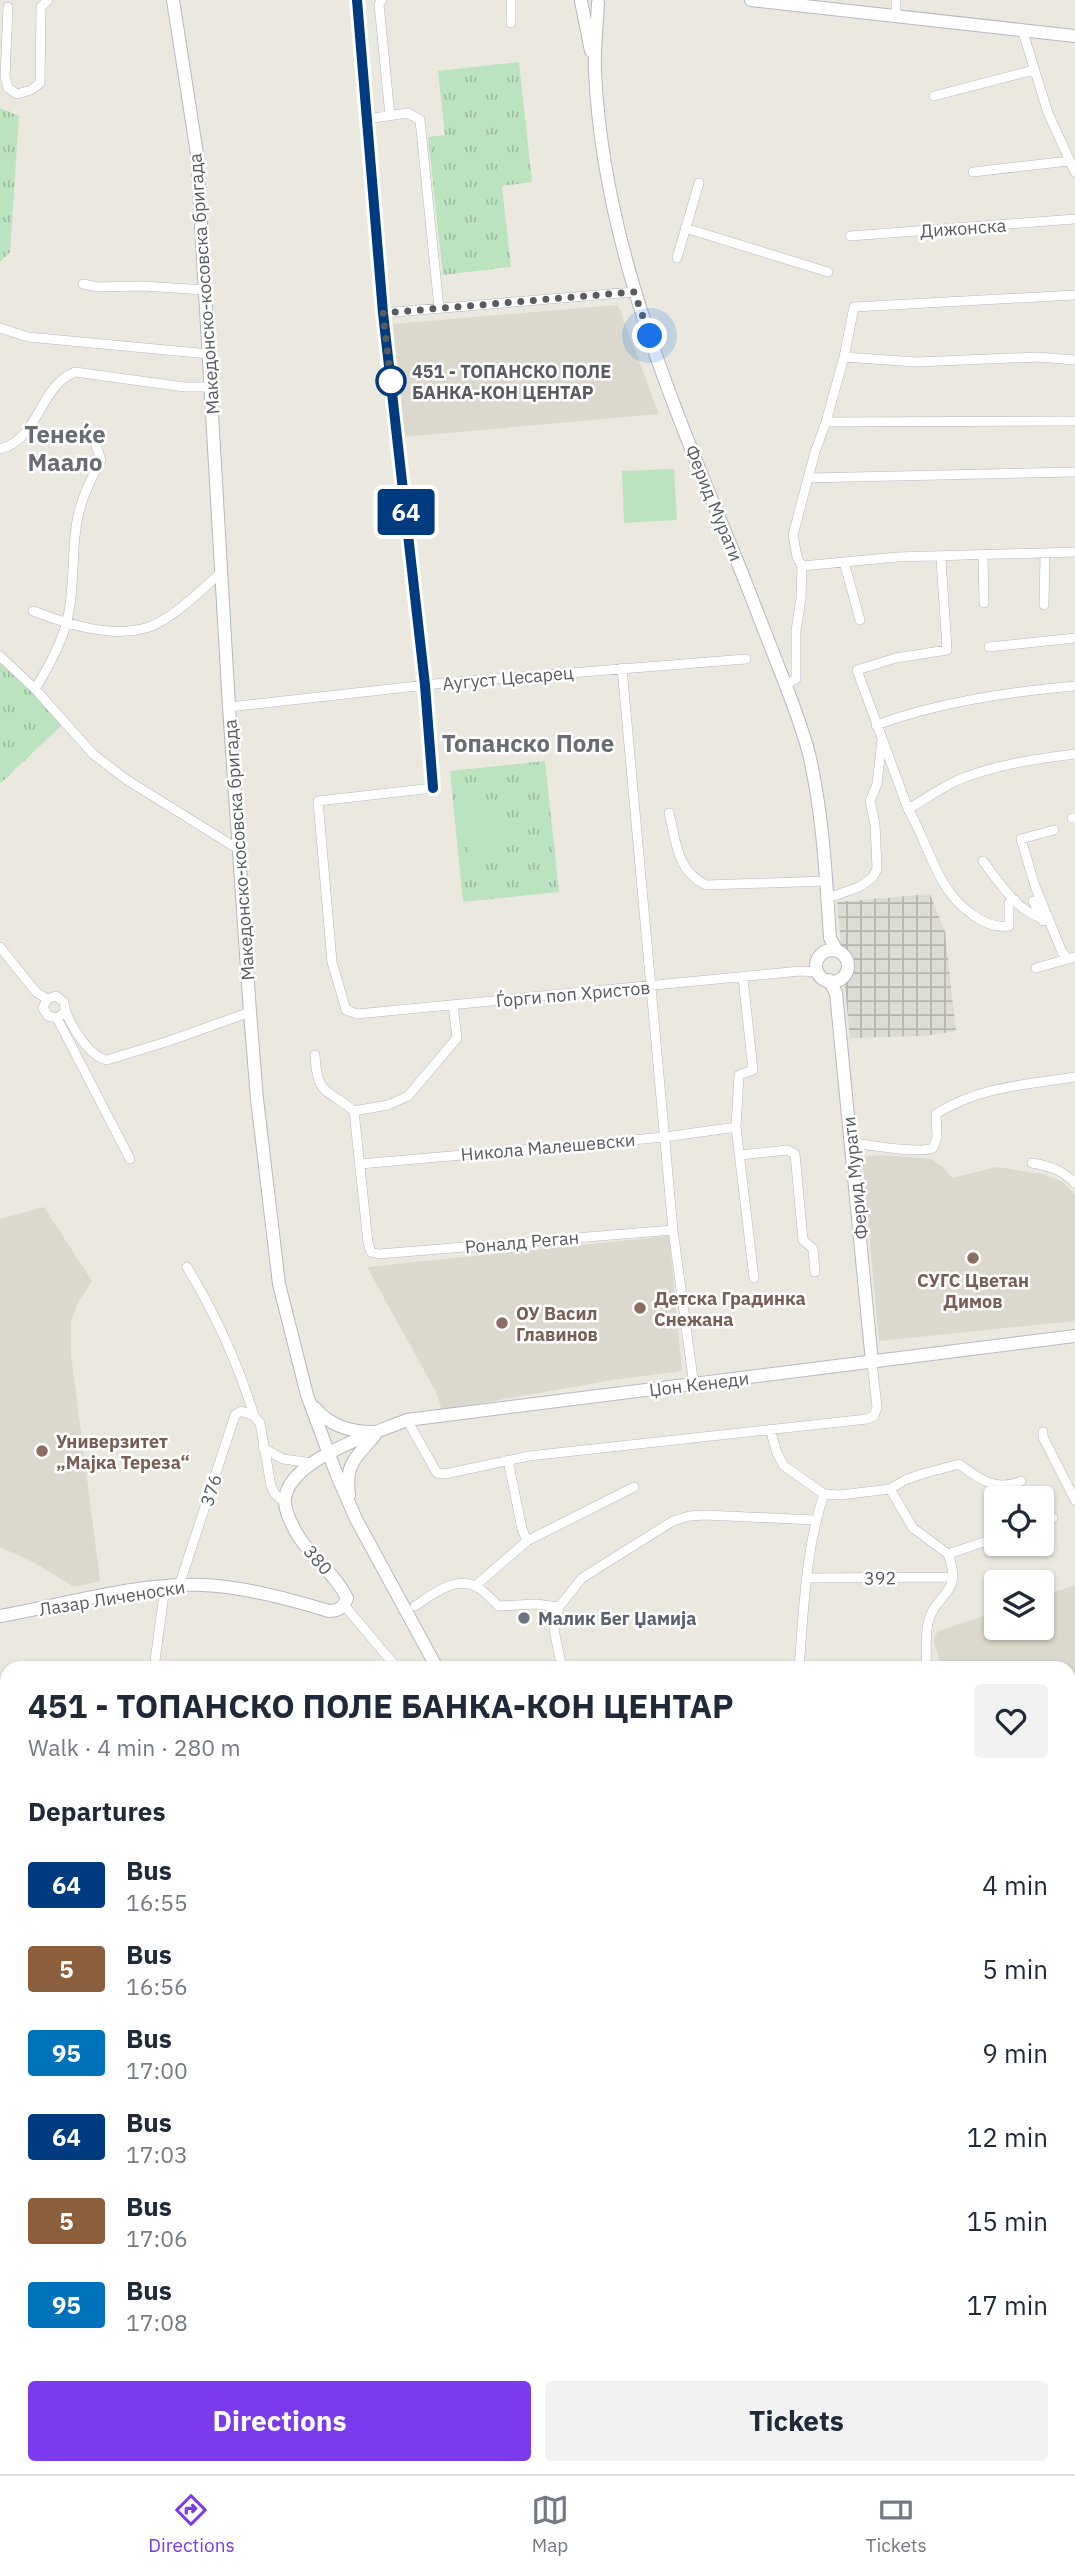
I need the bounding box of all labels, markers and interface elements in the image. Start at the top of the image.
street label: Македонско-косовска бригада [183,152,225,415]
street label: Дижонска [919,213,1007,242]
your location [632,318,667,353]
place label: 451 - ТОПАНСКО ПОЛЕ БАНКА-КОН ЦЕНТАР [412,360,611,404]
marker: 451 - ТОПАНСКО ПОЛЕ БАНКА-КОН ЦЕНТАР [376,366,406,396]
district label: Тенеќе Маало [24,418,106,478]
street label: Ферид Мурати [680,441,748,565]
line badge: 64 [374,489,438,535]
text: 64 [392,496,420,528]
street label: Аугуст Цесарец [441,661,575,695]
street label: Македонско-косовска бригада [218,718,260,981]
district label: Топанско Поле [442,727,614,759]
street label: Ѓорги поп Христов [495,976,651,1012]
street label: Ферид Мурати [837,1115,873,1241]
street label: Никола Малешевски [460,1128,636,1166]
street label: Роналд Реган [464,1226,580,1258]
marker: СУГС Цветан Димов [965,1250,981,1266]
place label: СУГС Цветан Димов [917,1269,1029,1313]
place label: Детска Градинка Снежана [654,1287,806,1331]
marker: Детска Градинка Снежана [632,1300,648,1316]
place label: ОУ Васил Главинов [516,1302,598,1346]
marker: ОУ Васил Главинов [494,1315,510,1331]
street label: Џон Кенеди [648,1366,750,1402]
place label: Универзитет „Мајка Тереза“ [56,1430,190,1474]
marker: Универзитет „Мајка Тереза“ [34,1443,50,1459]
street label: 376 [195,1471,227,1509]
map controls [984,1486,1054,1640]
button: locate [984,1486,1054,1556]
street label: 380 [299,1540,337,1580]
street label: 392 [864,1566,896,1590]
button: layers [984,1570,1054,1640]
street label: Лазар Личеноски [37,1575,187,1621]
place label: Малик Бег Џамија [538,1607,697,1630]
marker: Малик Бег Џамија [516,1610,532,1626]
text: 451 - ТОПАНСКО ПОЛЕ БАНКА-КОН ЦЕНТАР [28,1684,734,1727]
button: heart [974,1684,1048,1758]
text: Walk · 4 min · 280 m [28,1732,241,1762]
text: Departures [28,1794,166,1828]
text: Bus [126,1853,172,1887]
text: 4 min [982,1868,1048,1902]
text: 64 [52,1869,81,1901]
text: 16:55 [126,1887,188,1917]
text: Bus [126,1937,172,1971]
text: 5 min [982,1952,1048,1986]
text: 5 [59,1953,74,1985]
text: 16:56 [126,1971,188,2001]
text: Bus [126,2021,172,2055]
text: 9 min [982,2036,1048,2070]
text: 95 [52,2037,81,2069]
text: 17:00 [126,2055,188,2085]
text: Bus [126,2105,172,2139]
text: 12 min [967,2120,1048,2154]
text: 64 [52,2121,81,2153]
text: 17:03 [126,2139,188,2169]
text: Bus [126,2189,172,2223]
text: 15 min [967,2204,1048,2238]
text: 5 [59,2205,74,2237]
text: 17:06 [126,2223,188,2253]
text: Bus [126,2273,172,2307]
text: 17 min [967,2288,1048,2322]
text: 95 [52,2289,81,2321]
text: 17:08 [126,2307,188,2337]
button: Directions [28,2381,531,2461]
button: Tickets [545,2381,1048,2461]
tab: Directions [148,2491,235,2557]
tab: Map [531,2491,569,2557]
tab: Tickets [866,2491,927,2557]

